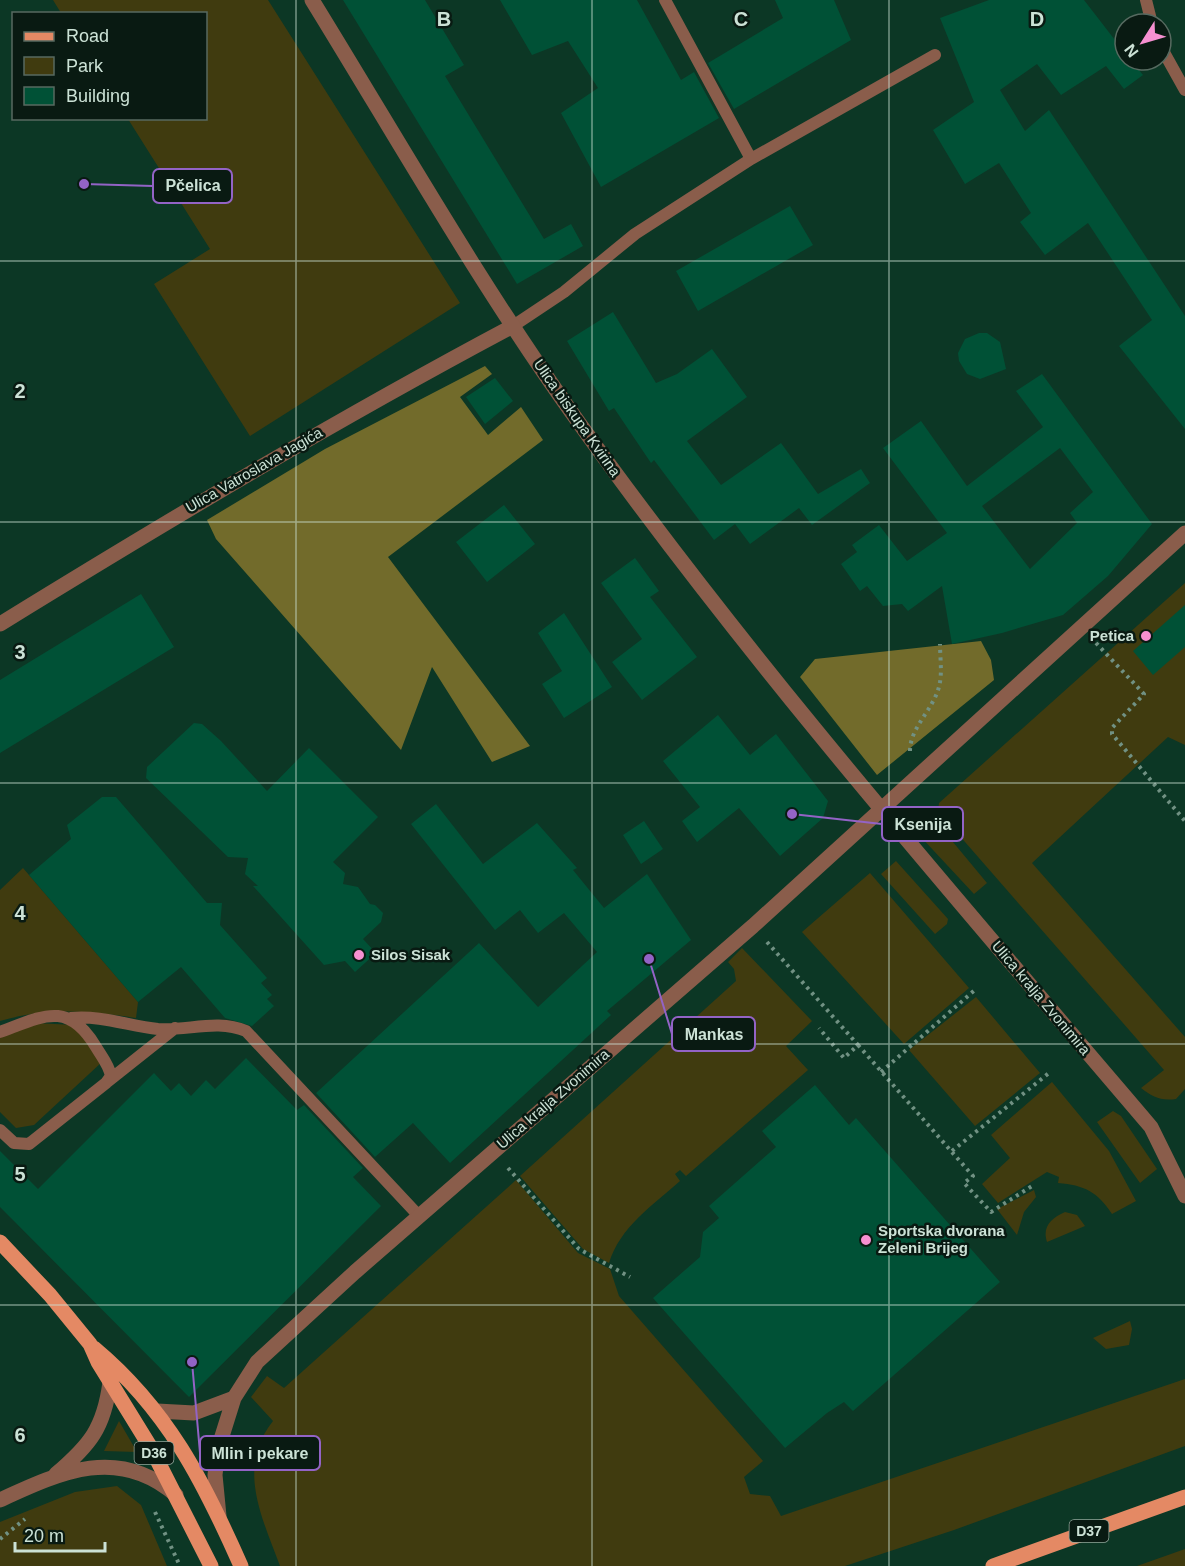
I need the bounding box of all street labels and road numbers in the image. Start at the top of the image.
street label: Ulica biskupa Kvirina [531,356,625,480]
street label: Ulica Vatroslava Jagića [182,423,326,516]
street label: Ulica kralja Zvonimira [989,937,1094,1059]
street label: Ulica kralja Zvonimira [493,1045,613,1152]
road number: D36 [134,1442,174,1464]
road number: D37 [1070,1520,1108,1542]

